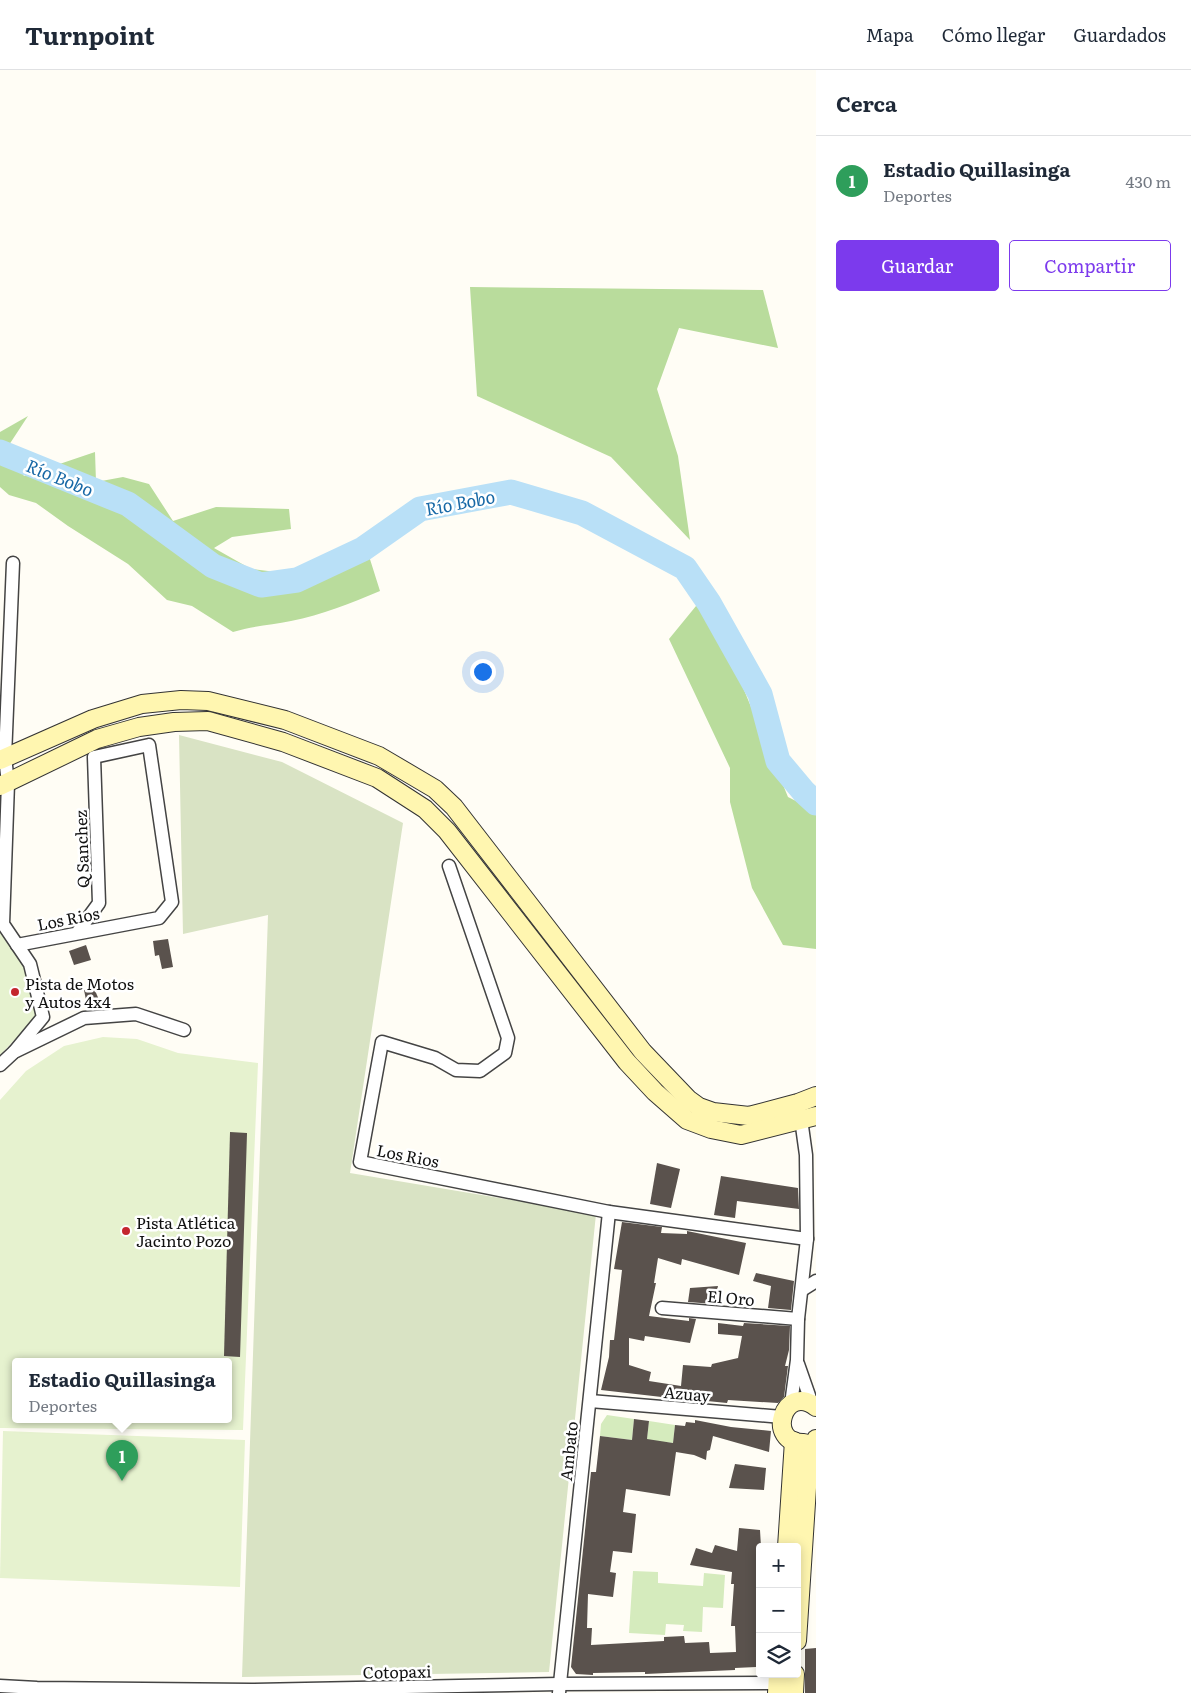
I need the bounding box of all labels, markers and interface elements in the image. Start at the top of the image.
text: Turnpoint [25,17,155,52]
text: Mapa [866,21,914,48]
text: Cómo llegar [942,21,1045,48]
text: Guardados [1073,21,1166,48]
text: Cerca [836,87,897,118]
text: Estadio Quillasinga [883,155,1070,183]
text: 1 [849,169,855,193]
text: 430 m [1126,169,1171,193]
text: Deportes [883,183,952,207]
button: Guardar [836,240,999,291]
button: Compartir [1009,240,1171,291]
water label: Río Bobo [22,451,98,503]
water label: Río Bobo [423,482,497,522]
your location [470,659,496,685]
street label: Q Sanchez [68,809,94,888]
street label: Los Rios [35,900,101,936]
place label: Pista de Motos y Autos 4x4 [25,971,134,1013]
marker: Pista de Motos y Autos 4x4 [9,986,21,998]
street label: Los Rios [375,1137,441,1173]
place label: Pista Atlética Jacinto Pozo [136,1210,236,1252]
marker: Pista Atlética Jacinto Pozo [120,1225,132,1237]
street label: El Oro [706,1283,756,1311]
popup [12,1358,232,1423]
text: Estadio Quillasinga [28,1365,216,1393]
street label: Azuay [663,1379,712,1407]
text: Deportes [28,1393,97,1417]
street label: Ambato [553,1420,583,1482]
pin: 1 [106,1440,138,1481]
map controls [756,1543,801,1678]
button: + [756,1543,801,1588]
button: − [756,1588,801,1633]
button: layers [756,1633,801,1678]
street label: Cotopaxi [362,1658,432,1684]

